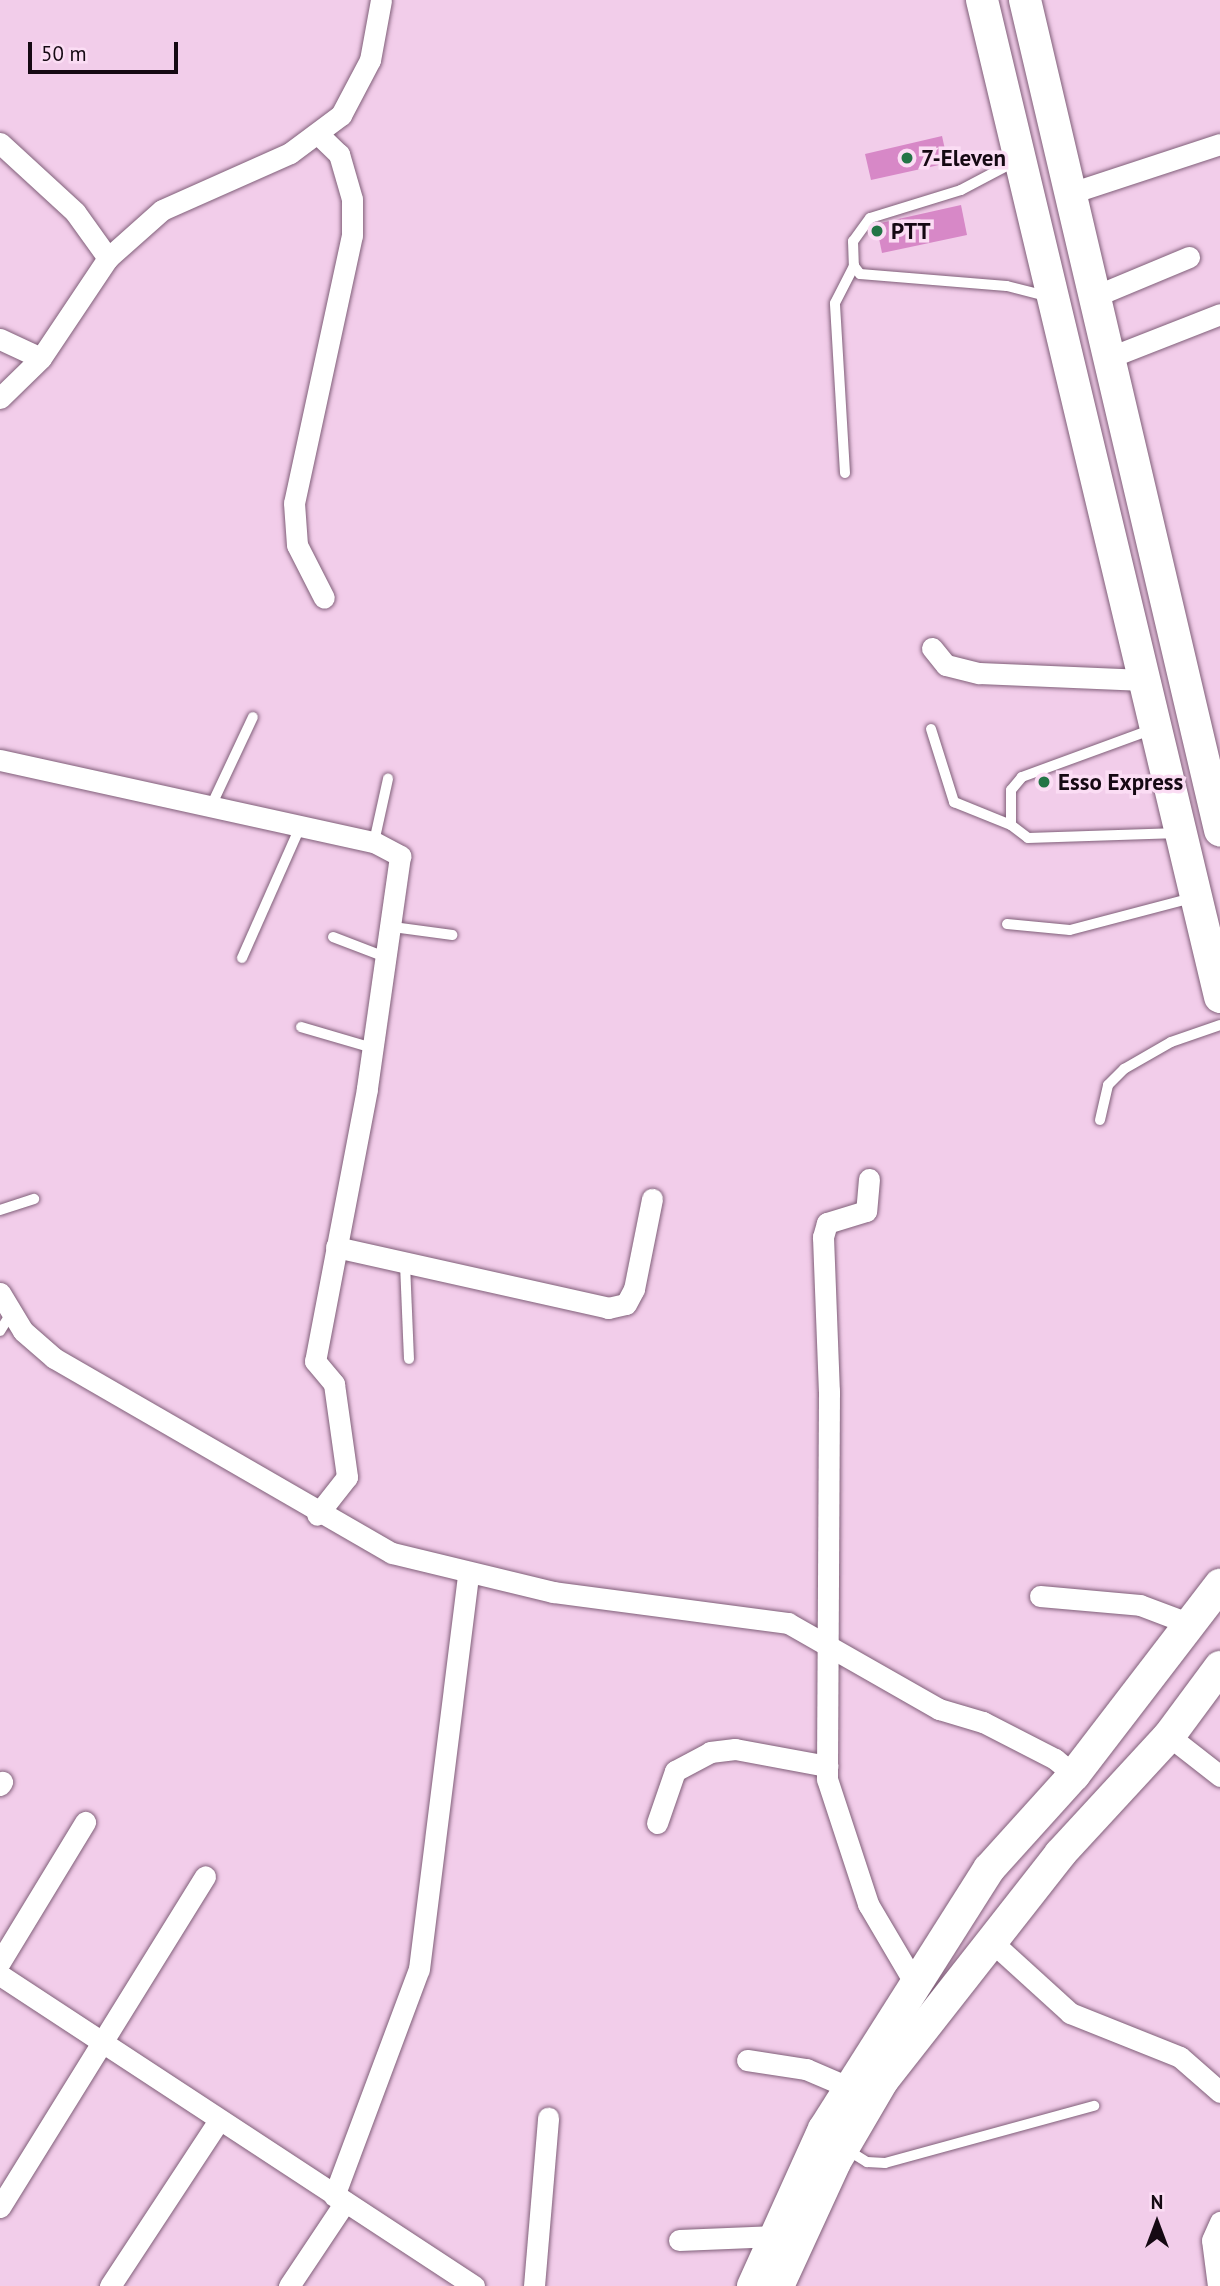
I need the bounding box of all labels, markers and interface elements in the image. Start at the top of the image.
scale bar [32,28,182,72]
text: 50 m [41,40,87,67]
place label: 7-Eleven [921,144,1006,172]
marker: 7-Eleven [899,150,915,166]
place label: PTT [891,217,931,245]
marker: PTT [869,223,885,239]
place label: Esso Express [1058,768,1183,796]
marker: Esso Express [1036,774,1052,790]
north arrow [1122,2188,1192,2258]
text: N [1151,2190,1163,2214]

